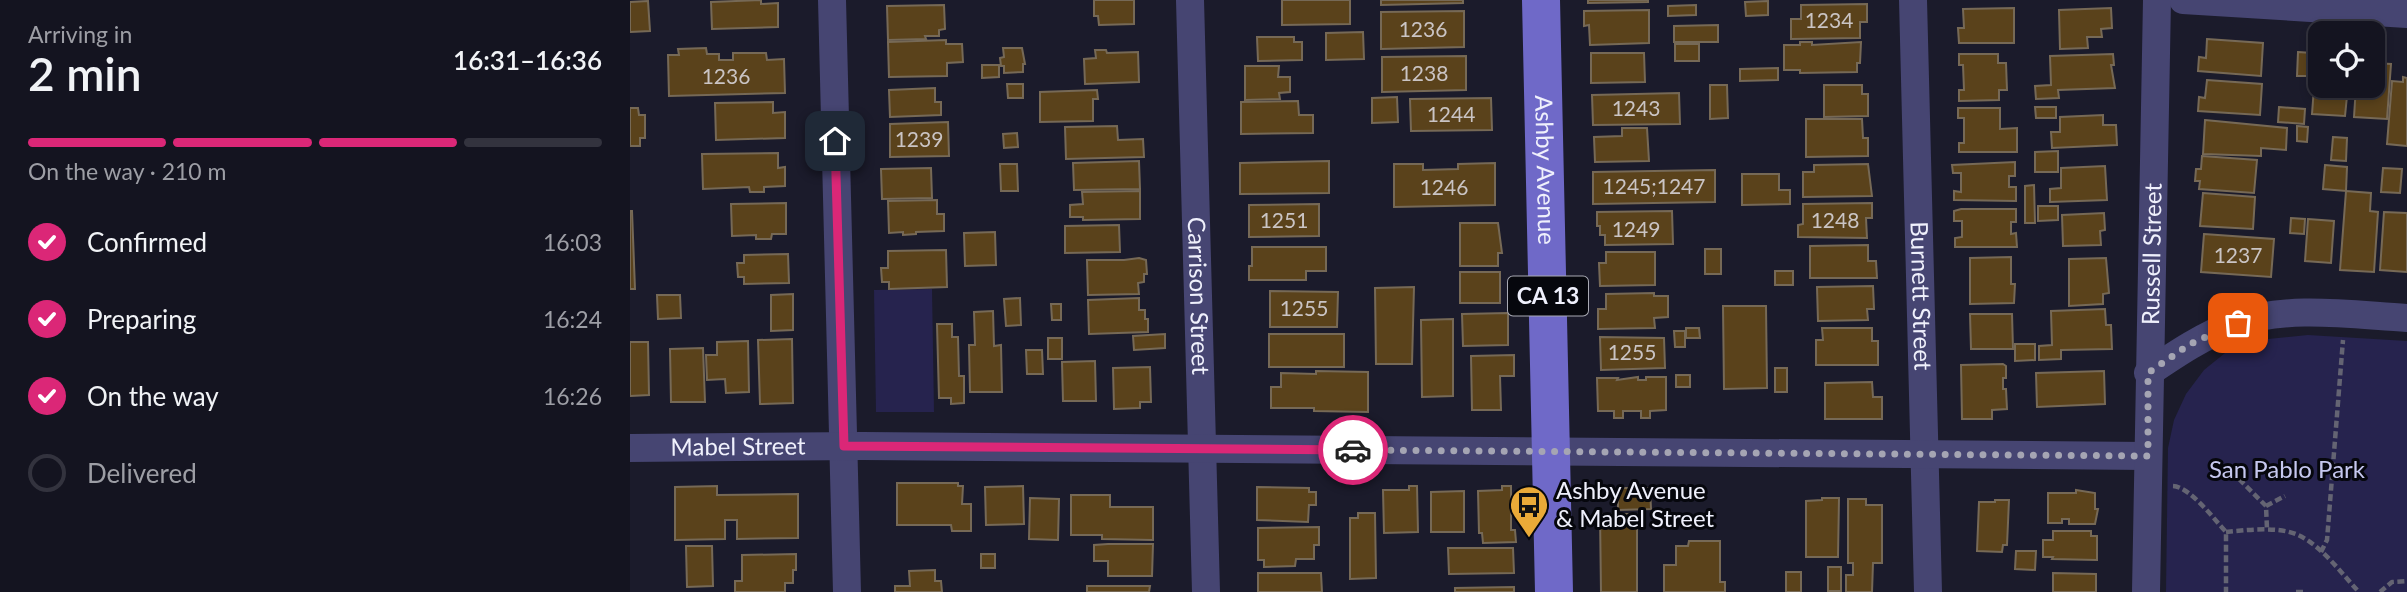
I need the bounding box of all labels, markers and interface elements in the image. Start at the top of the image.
house number: 1234 [1805,7,1853,32]
house number: 1236 [1399,16,1447,41]
text: Arriving in [28,20,132,48]
map controls [2308,21,2385,98]
button: locate [2308,21,2385,98]
text: 16:31–16:36 [453,44,602,76]
text: 2 min [28,46,142,101]
house number: 1238 [1400,60,1448,85]
house number: 1236 [702,63,750,88]
street label: Ashby Avenue [1530,95,1562,245]
house number: 1243 [1612,95,1660,120]
house number: 1244 [1427,101,1475,126]
pin [805,111,865,171]
icon: home [816,122,854,160]
house number: 1239 [895,126,943,151]
text: On the way · 210 m [28,157,227,185]
house number: 1245;1247 [1603,173,1705,198]
house number: 1246 [1420,174,1468,199]
street label: Russell Street [2135,182,2167,325]
house number: 1251 [1260,207,1308,232]
house number: 1248 [1811,207,1859,232]
street label: Carrison Street [1183,216,1216,376]
house number: 1249 [1612,216,1660,241]
street label: Burnett Street [1906,221,1938,371]
icon: check [28,223,66,261]
text: Confirmed [87,226,207,258]
text: 16:03 [543,228,602,256]
house number: 1237 [2214,242,2262,267]
road number: CA 13 [1508,276,1588,316]
pin [2208,293,2268,353]
house number: 1255 [1280,295,1328,320]
icon: check [28,300,66,338]
text: Preparing [87,303,196,335]
icon: bag [2219,304,2257,342]
text: 16:24 [543,305,602,333]
house number: 1255 [1608,339,1656,364]
icon: check [28,377,66,415]
text: On the way [87,380,219,412]
text: 16:26 [543,382,602,410]
courier [1318,415,1388,485]
street label: Mabel Street [670,430,806,461]
icon: car [1334,431,1372,469]
park label: San Pablo Park [2209,454,2366,483]
text: Delivered [87,457,197,489]
place label: Ashby Avenue & Mabel Street [1556,475,1715,532]
bus stop icon: Ashby Avenue & Mabel Street [1508,484,1550,539]

